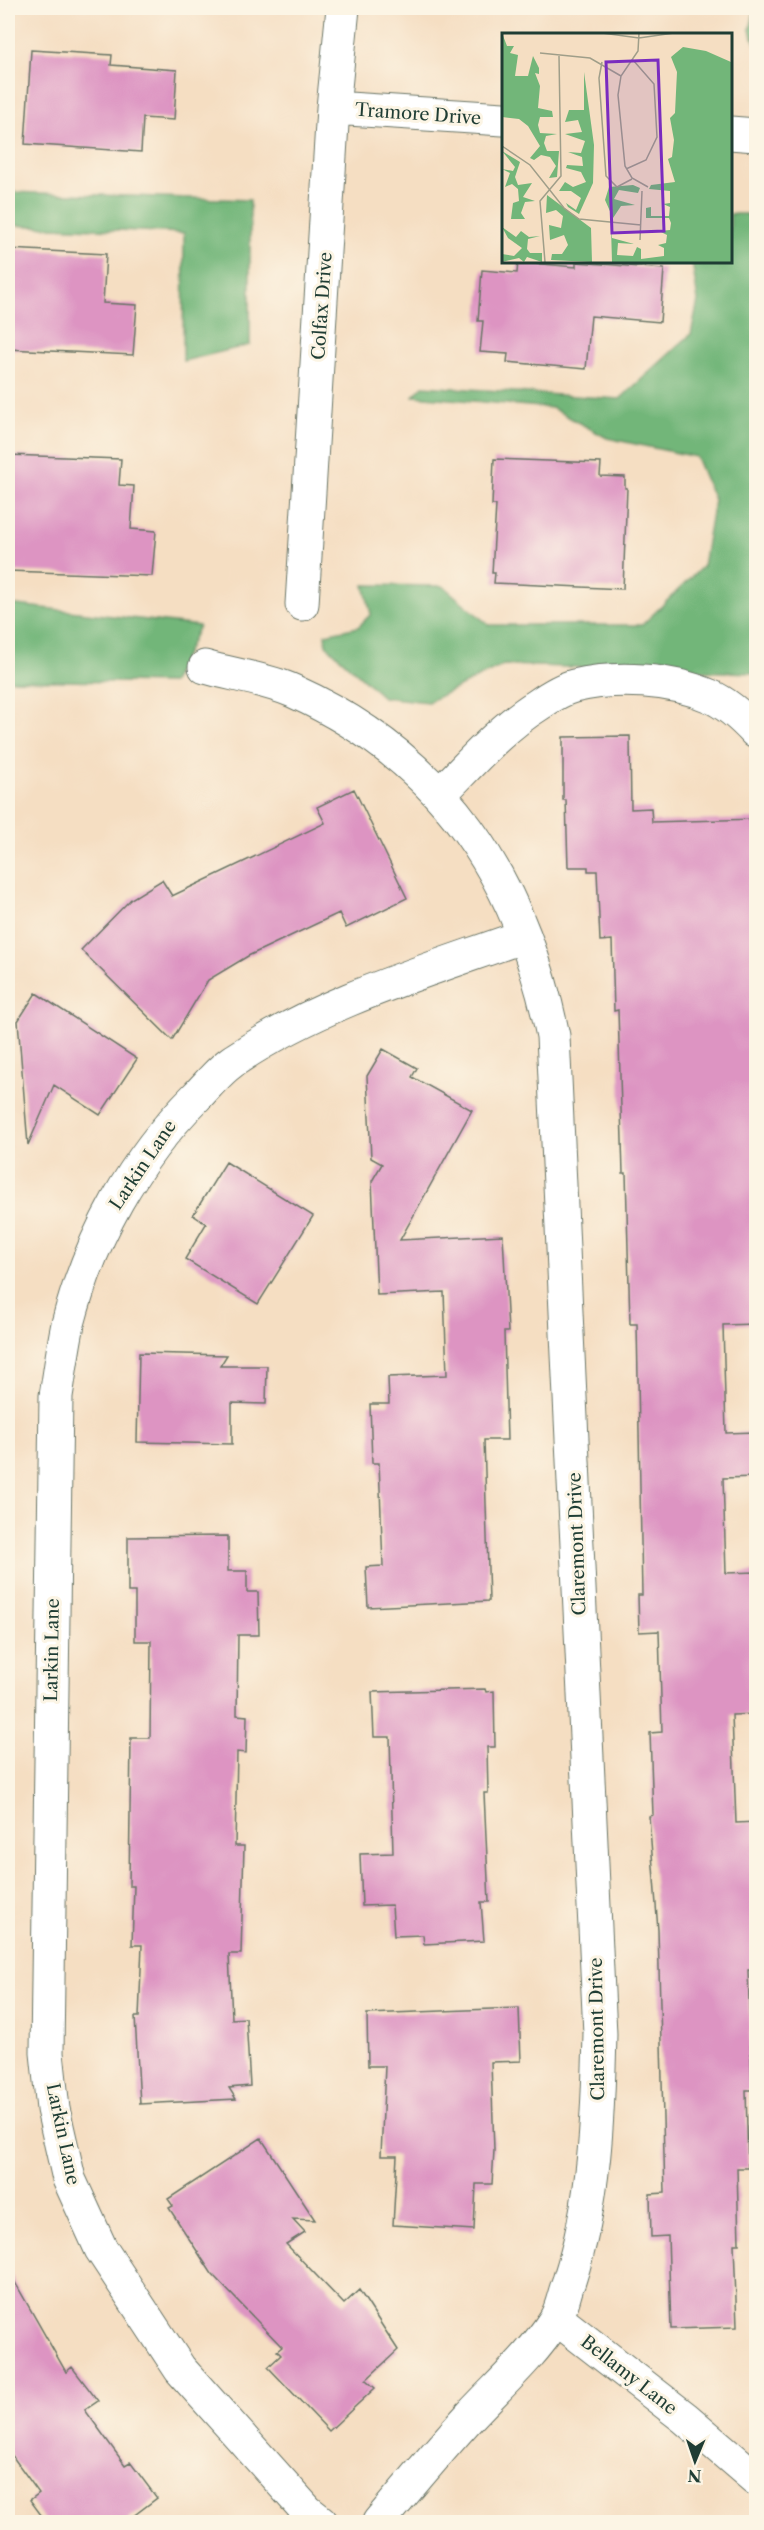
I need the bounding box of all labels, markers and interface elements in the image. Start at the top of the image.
inset map [502,33,731,262]
street label: Tramore Drive [354,99,482,129]
street label: Colfax Drive [307,251,337,361]
street label: Larkin Lane [105,1116,181,1214]
street label: Claremont Drive [564,1472,590,1616]
street label: Larkin Lane [40,1598,64,1702]
street label: Claremont Drive [585,1957,609,2101]
street label: Larkin Lane [41,2081,85,2187]
street label: Bellamy Lane [577,2331,681,2419]
north arrow [665,2431,725,2491]
text: N [687,2466,702,2486]

